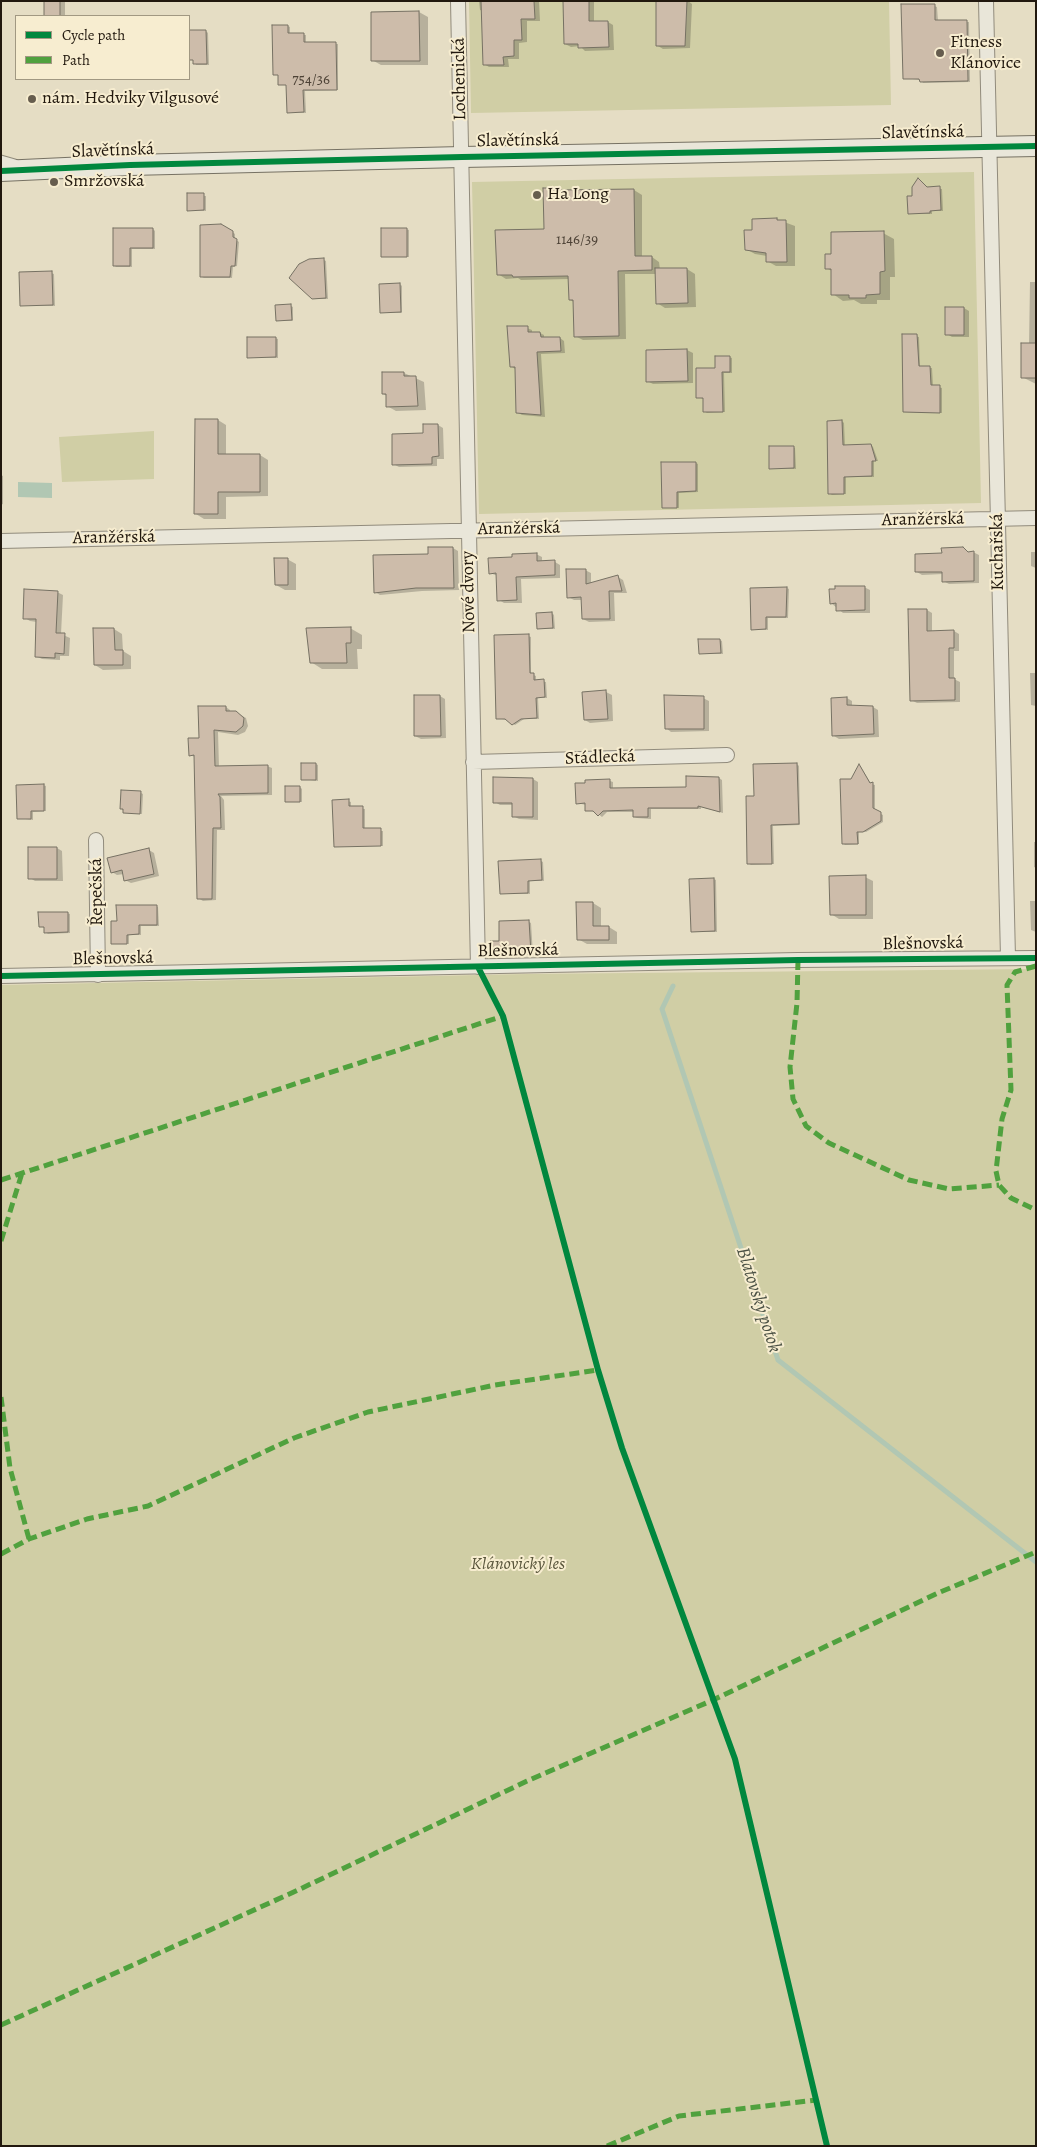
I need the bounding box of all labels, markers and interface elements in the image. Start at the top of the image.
legend [15,15,190,80]
text: Cycle path [62,25,125,45]
place label: Fitness Klánovice [950,32,1021,74]
street label: Lochenická [448,37,472,121]
marker: Fitness Klánovice [934,47,946,59]
text: Path [62,50,90,70]
house number: 754/36 [292,71,330,89]
place label: nám. Hedviky Vilgusové [42,88,219,110]
marker: nám. Hedviky Vilgusové [26,93,38,105]
street label: Slavětínská [881,121,965,145]
street label: Slavětínská [476,129,560,153]
street label: Slavětínská [71,139,155,163]
place label: Smržovská [64,171,144,193]
marker: Smržovská [48,176,60,188]
place label: Ha Long [547,184,609,206]
marker: Ha Long [531,189,543,201]
house number: 1146/39 [556,231,598,249]
street label: Aranžérská [882,508,964,532]
street label: Kuchařská [987,513,1009,591]
street label: Aranžérská [478,517,560,541]
street label: Aranžérská [73,526,155,550]
street label: Nové dvory [457,551,481,633]
street label: Stádlecká [564,746,636,770]
street label: Řepečská [86,858,108,926]
street label: Blešnovská [882,932,964,956]
street label: Blešnovská [477,939,559,963]
street label: Blešnovská [72,947,154,971]
water label: Blatovský potok [730,1244,786,1356]
park label: Klánovický les [471,1554,565,1576]

